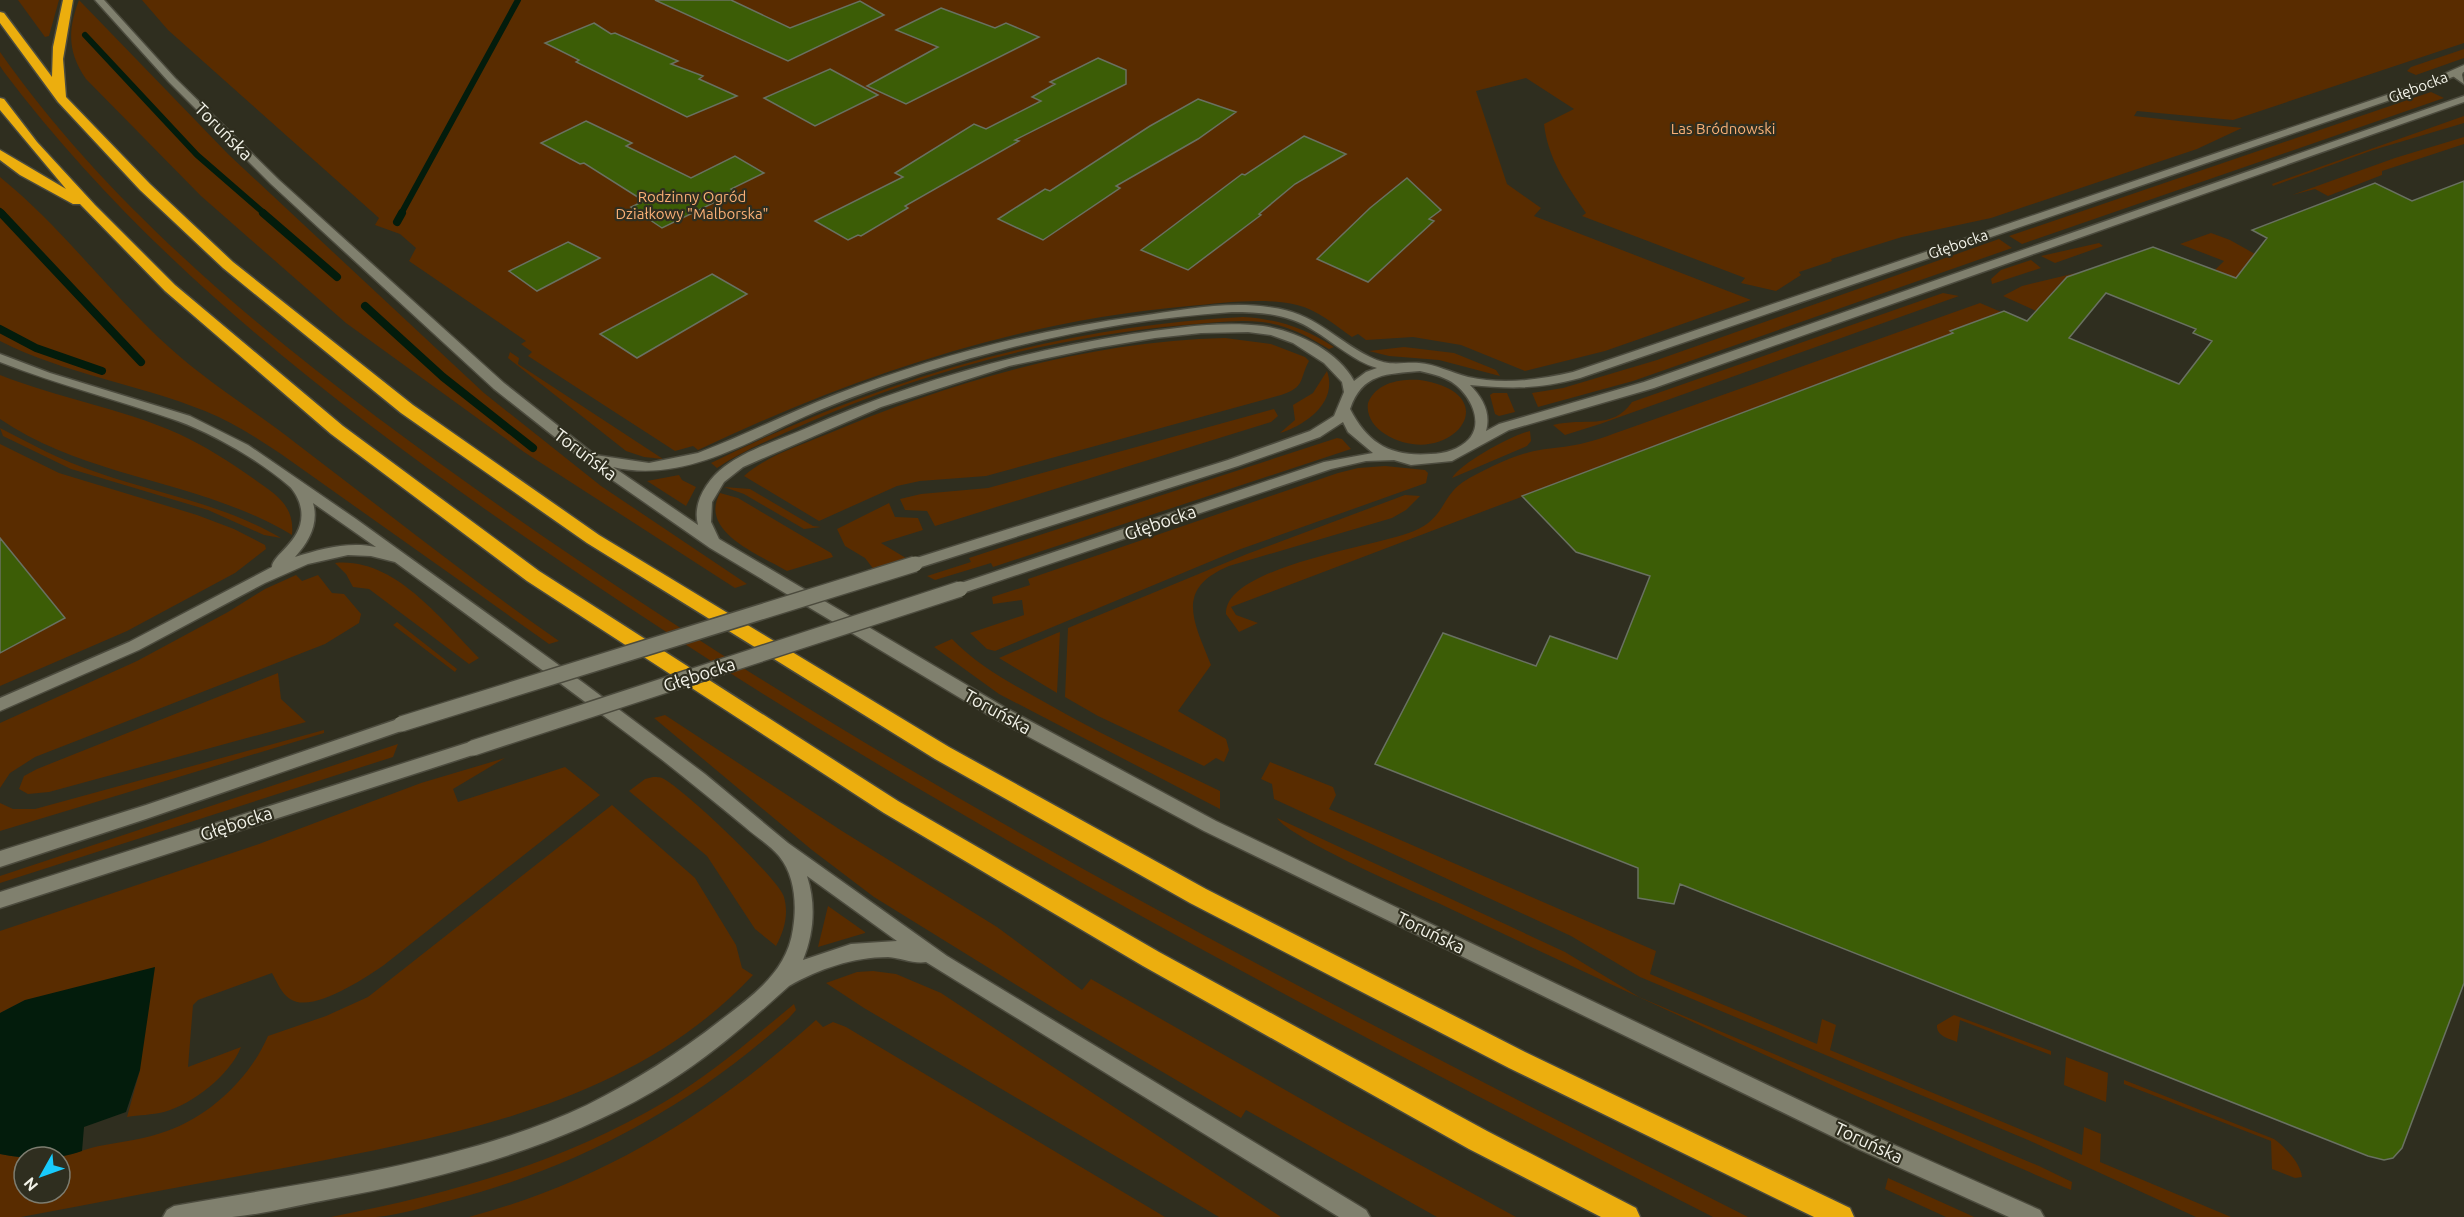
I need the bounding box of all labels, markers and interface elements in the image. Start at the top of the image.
street label: Głębocka [2386,68,2450,106]
street label: Toruńska [191,98,257,164]
park label: Las Bródnowski [1671,120,1775,137]
park label: Rodzinny Ogród Działkowy "Malborska" [616,188,768,222]
street label: Głębocka [1926,226,1990,262]
street label: Toruńska [551,424,621,484]
street label: Głębocka [1122,500,1198,544]
street label: Głębocka [661,653,737,695]
street label: Toruńska [961,685,1035,737]
street label: Głębocka [198,802,274,844]
street label: Toruńska [1394,907,1468,957]
street label: Toruńska [1832,1117,1906,1167]
north arrow [12,1145,72,1205]
text: N [20,1174,41,1195]

